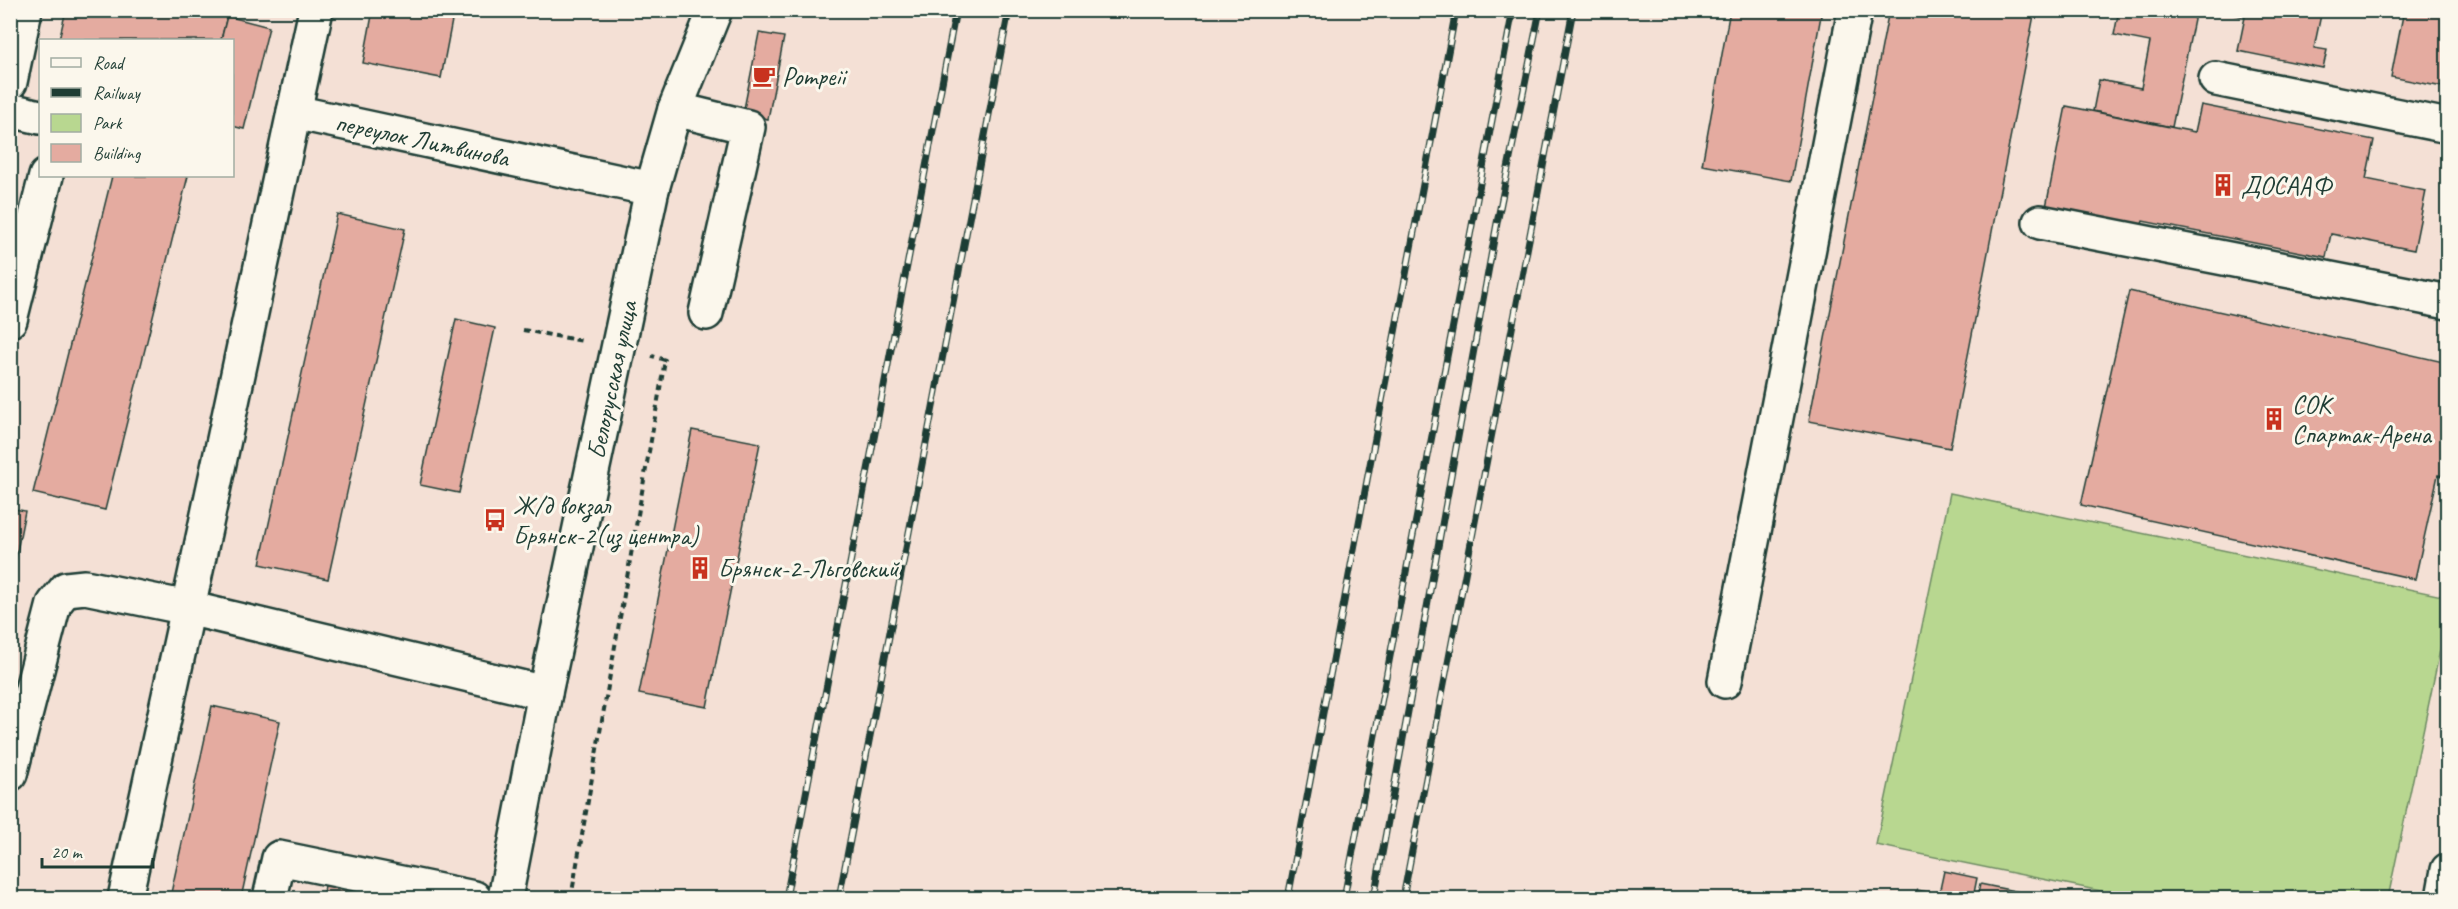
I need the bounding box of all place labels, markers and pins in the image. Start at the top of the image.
place label: Pompeii [782,60,848,93]
cafe icon: Pompeii [751,63,777,89]
place label: ДОСААФ [2241,169,2333,202]
building icon: ДОСААФ [2210,172,2236,198]
place label: СОК Спартак-Арена [2292,388,2433,451]
building icon: СОК Спартак-Арена [2261,406,2287,432]
place label: Ж/д вокзал Брянск-2(из центра) [513,489,700,553]
bus stop icon: Ж/д вокзал Брянск-2(из центра) [482,507,508,533]
place label: Брянск-2-Льговский [718,552,901,585]
building icon: Брянск-2-Льговский [687,555,713,581]

